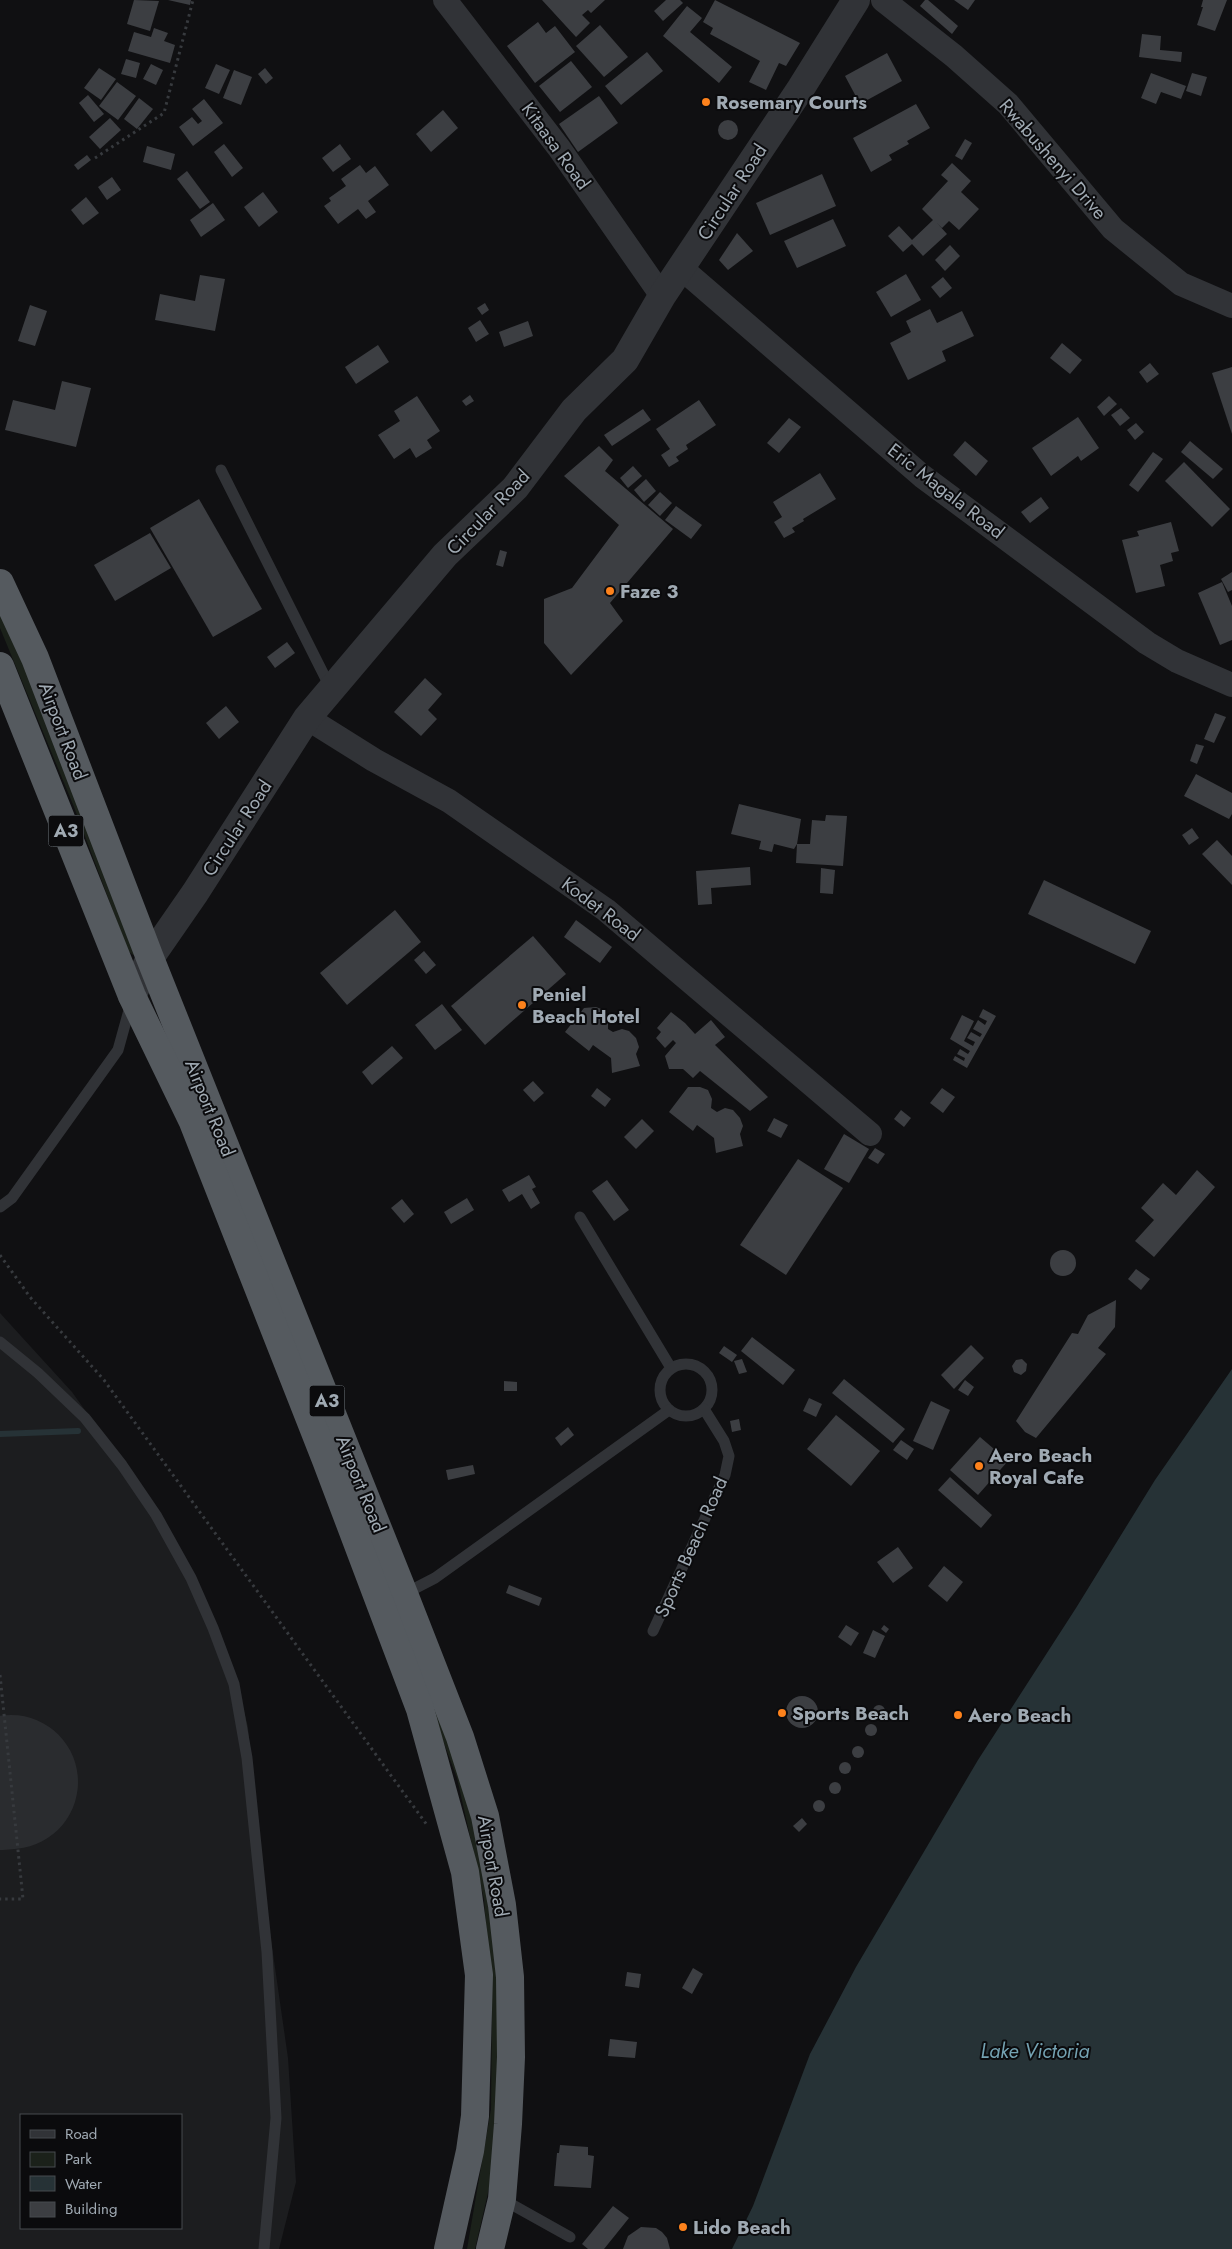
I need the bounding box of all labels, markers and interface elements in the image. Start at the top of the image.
place label: Rosemary Courts [716,89,867,116]
street label: Rwabushenyi Drive [993,93,1113,225]
marker: Rosemary Courts [700,96,712,108]
street label: Kitaasa Road [515,97,597,195]
street label: Circular Road [691,139,773,245]
street label: Eric Magala Road [882,437,1010,545]
street label: Circular Road [440,463,536,561]
place label: Faze 3 [620,578,678,605]
marker: Faze 3 [604,585,616,597]
street label: Airport Road [32,678,94,784]
street label: Circular Road [196,775,278,881]
road number: A3 [48,816,84,846]
street label: Kodet Road [556,870,646,948]
place label: Peniel Beach Hotel [532,981,640,1030]
marker: Peniel Beach Hotel [516,999,528,1011]
street label: Airport Road [178,1055,242,1161]
road number: A3 [310,1385,344,1416]
street label: Airport Road [329,1431,393,1537]
place label: Aero Beach Royal Cafe [988,1442,1092,1491]
marker: Aero Beach Royal Cafe [973,1460,985,1472]
street label: Sports Beach Road [648,1472,734,1622]
place label: Sports Beach [792,1700,909,1727]
place label: Aero Beach [967,1702,1071,1729]
marker: Sports Beach [776,1707,788,1719]
marker: Aero Beach [952,1709,964,1721]
street label: Airport Road [471,1813,515,1919]
water label: Lake Victoria [980,2037,1090,2066]
legend [20,2114,182,2229]
text: Road [65,2123,97,2145]
text: Park [65,2148,92,2170]
text: Water [65,2173,103,2195]
text: Building [65,2198,117,2220]
place label: Lido Beach [693,2214,791,2241]
marker: Lido Beach [677,2221,689,2233]

